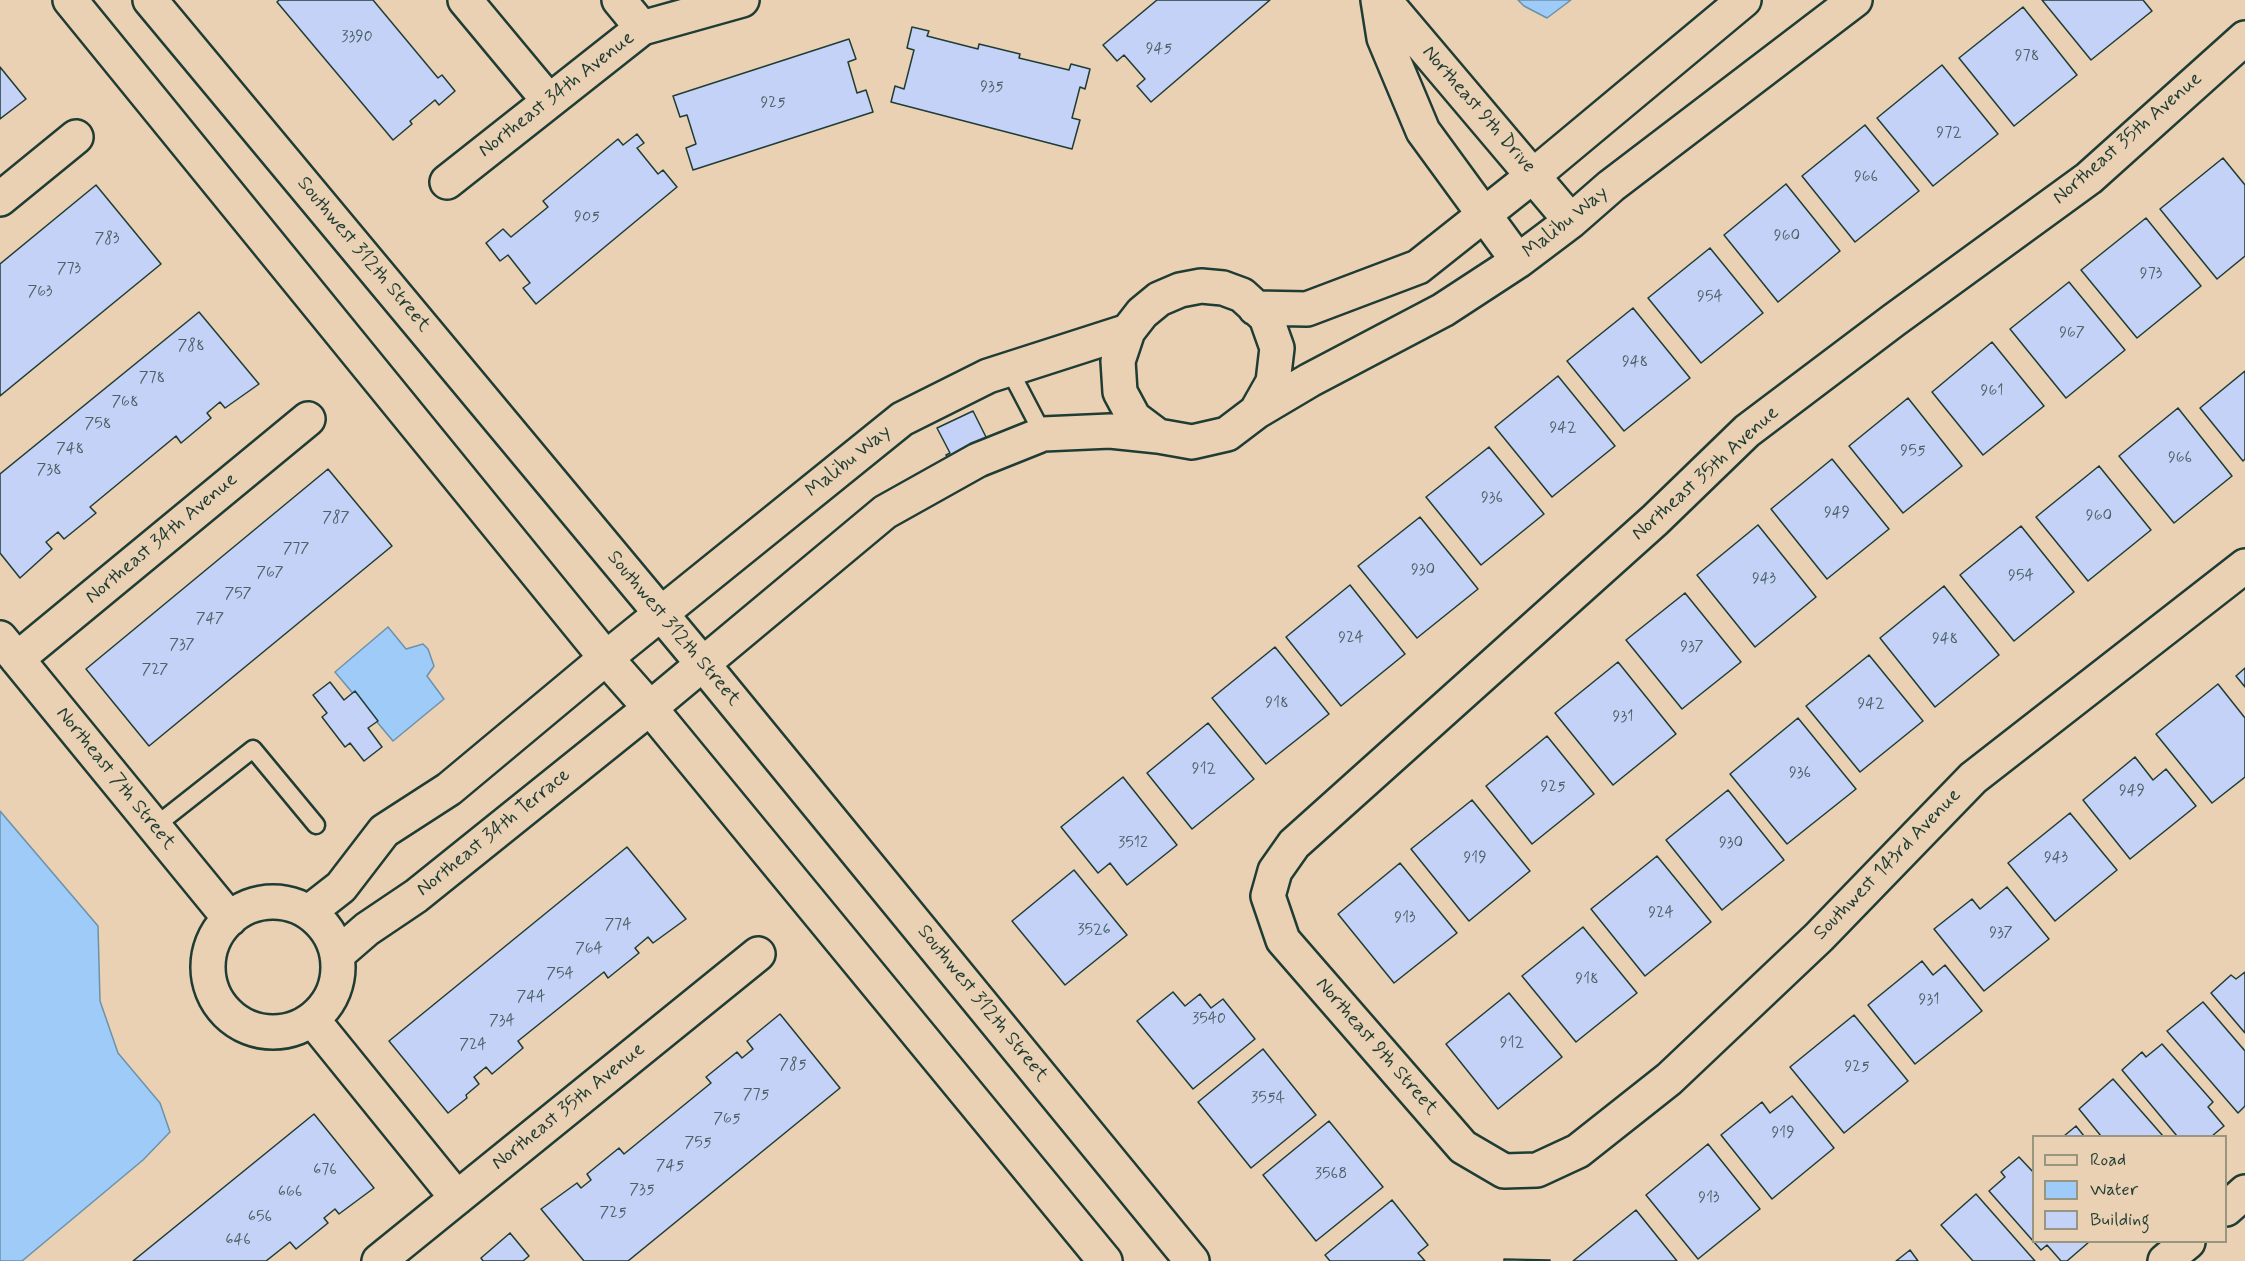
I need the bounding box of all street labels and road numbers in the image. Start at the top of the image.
street label: Northeast 34th Avenue [474,27,640,163]
street label: Northeast 9th Drive [1416,41,1540,179]
street label: Northeast 35th Avenue [2048,68,2208,210]
street label: Southwest 312th Street [291,172,435,338]
street label: Malibu Way [1519,181,1613,265]
street label: Northeast 35th Avenue [1627,402,1785,546]
street label: Malibu Way [802,420,896,504]
street label: Northeast 34th Avenue [81,468,243,610]
street label: Southwest 312th Street [601,546,745,712]
street label: Northeast 7th Street [50,703,180,855]
street label: Northeast 34th Terrace [412,764,576,902]
street label: Southwest 143rd Avenue [1809,784,1967,946]
street label: Southwest 312th Street [911,921,1053,1087]
street label: Northeast 9th Street [1310,973,1442,1121]
street label: Northeast 35th Avenue [488,1038,650,1176]

